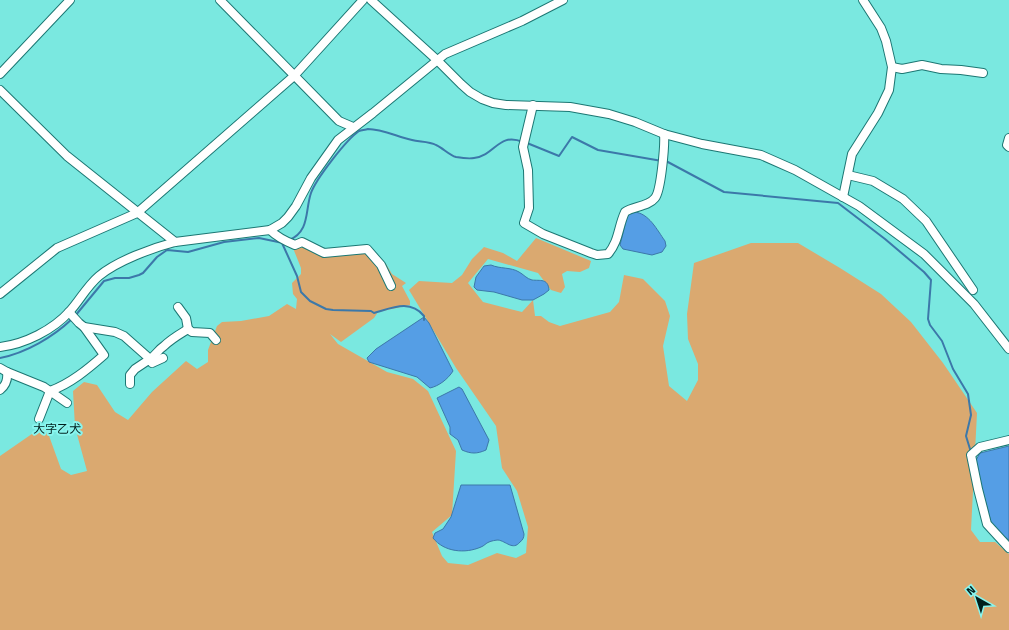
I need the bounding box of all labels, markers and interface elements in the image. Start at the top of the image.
district label: 大字乙犬 [33,422,81,436]
north arrow [957,578,997,618]
text: N [964,583,978,598]

